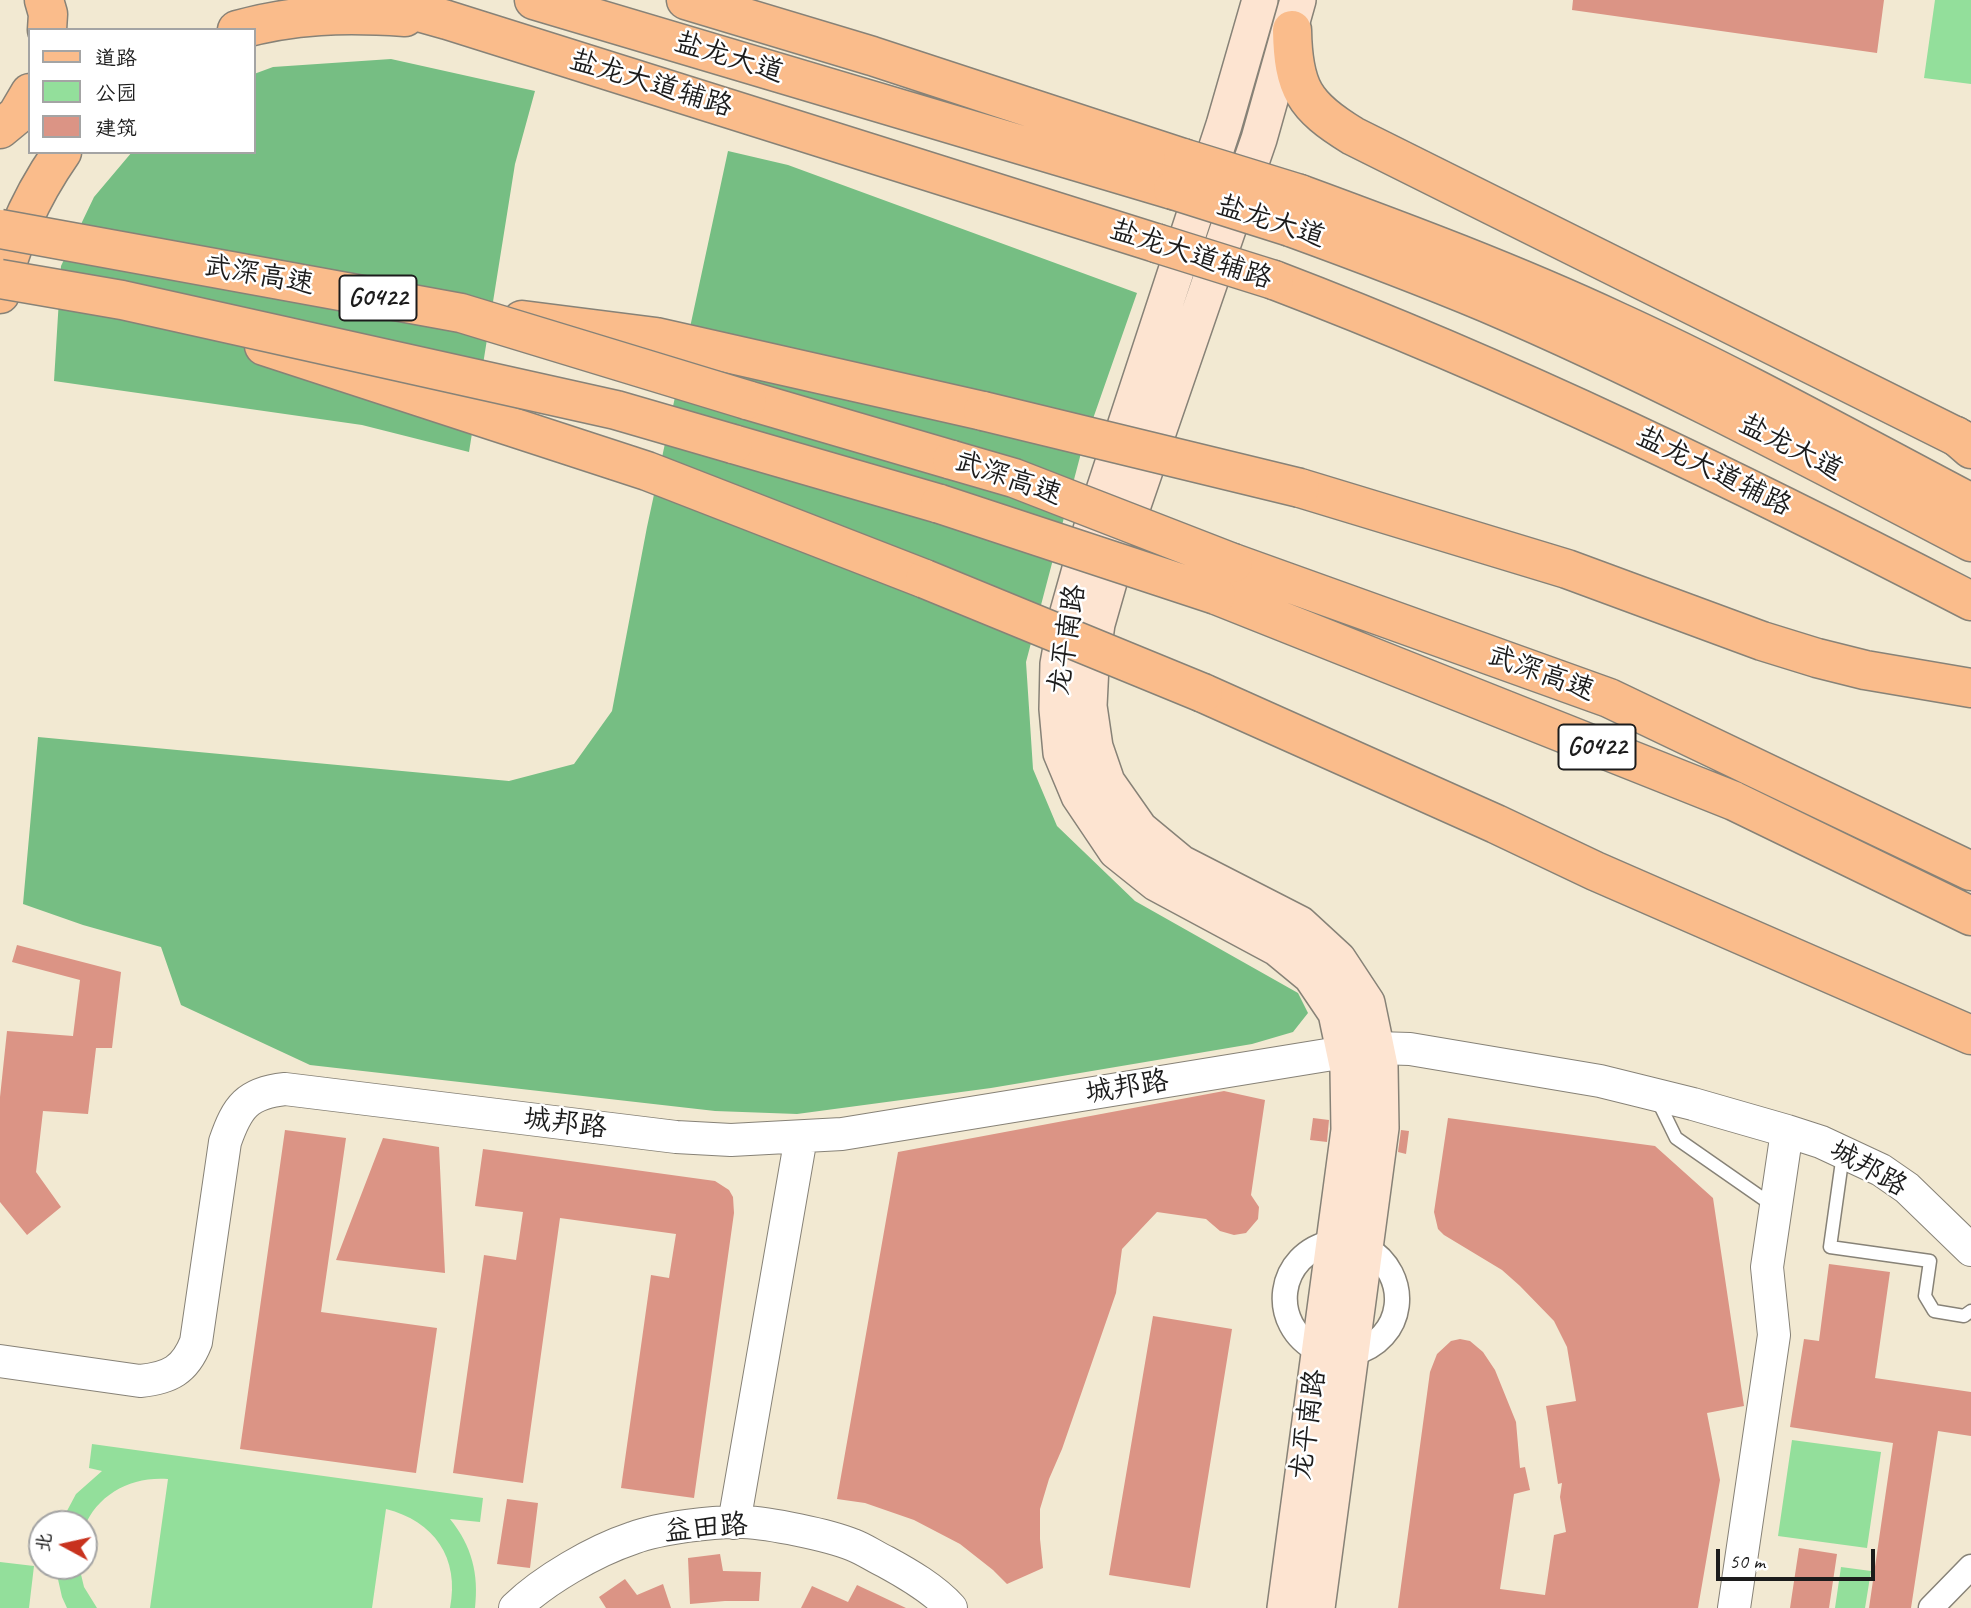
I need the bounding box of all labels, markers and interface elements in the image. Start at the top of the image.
street label: 盐龙大道 [671,26,787,90]
legend [28,28,256,154]
street label: 盐龙大道辅路 [566,43,736,125]
text: 道路 [95,45,137,71]
text: 公园 [95,80,137,106]
text: 建筑 [95,115,137,141]
street label: 盐龙大道 [1213,189,1329,255]
street label: 盐龙大道辅路 [1106,213,1276,297]
street label: 武深高速 [201,250,317,302]
road number: G0422 [340,276,416,320]
street label: 盐龙大道 [1733,408,1849,488]
street label: 盐龙大道辅路 [1631,420,1797,524]
street label: 武深高速 [950,445,1066,513]
street label: 龙平南路 [1043,582,1093,698]
street label: 武深高速 [1483,639,1599,709]
road number: G0422 [1558,724,1636,769]
street label: 城邦路 [1083,1065,1171,1111]
street label: 城邦路 [521,1102,609,1146]
street label: 城邦路 [1823,1133,1913,1205]
street label: 龙平南路 [1285,1367,1333,1483]
street label: 益田路 [663,1509,749,1549]
north arrow [28,1510,98,1580]
text: 北 [31,1531,57,1553]
scale bar [1719,1534,1878,1578]
text: 50 m [1729,1548,1765,1574]

